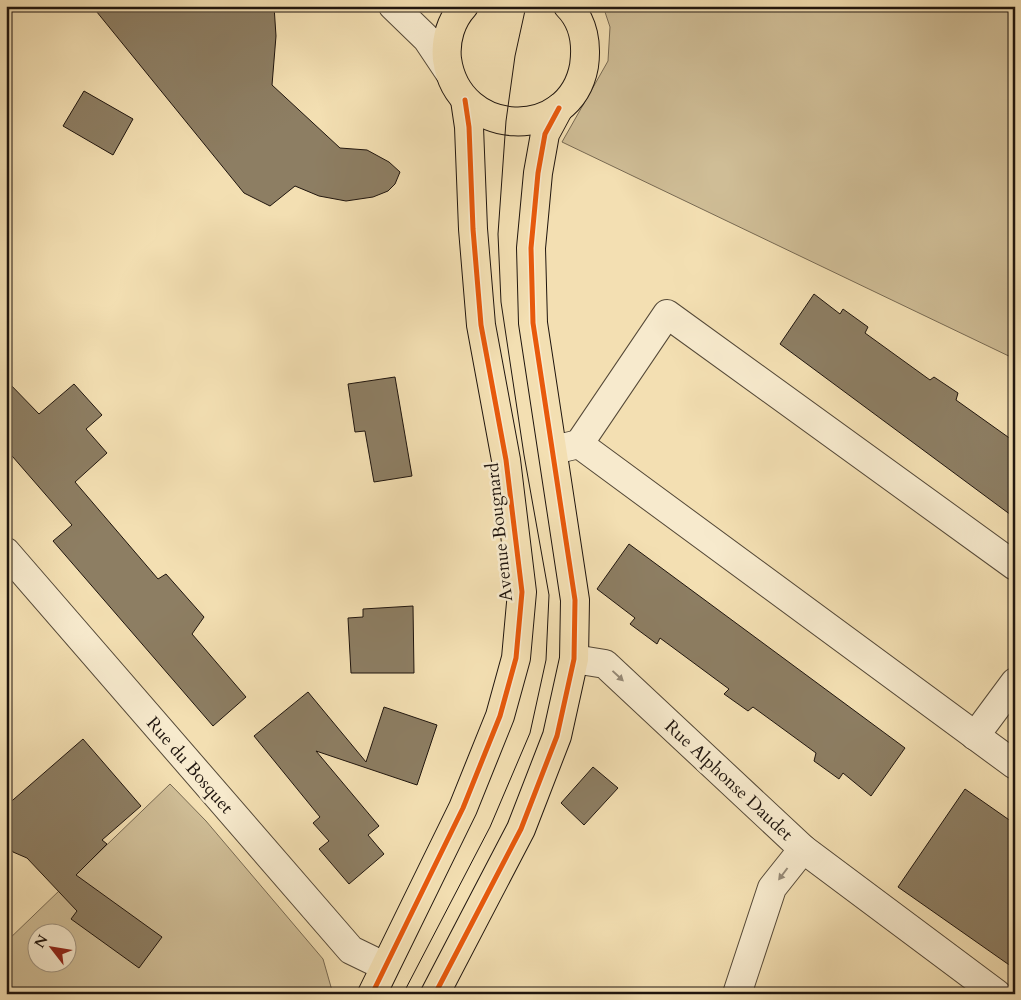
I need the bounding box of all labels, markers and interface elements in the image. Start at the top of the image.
street label: Avenue Bougnard [480,461,519,603]
one-way arrow [611,670,623,682]
street label: Rue du Bosquet [140,711,239,819]
street label: Rue Alphonse Daudet [659,714,798,847]
one-way arrow [778,867,789,880]
north arrow [28,922,78,972]
text: N [30,931,53,952]

